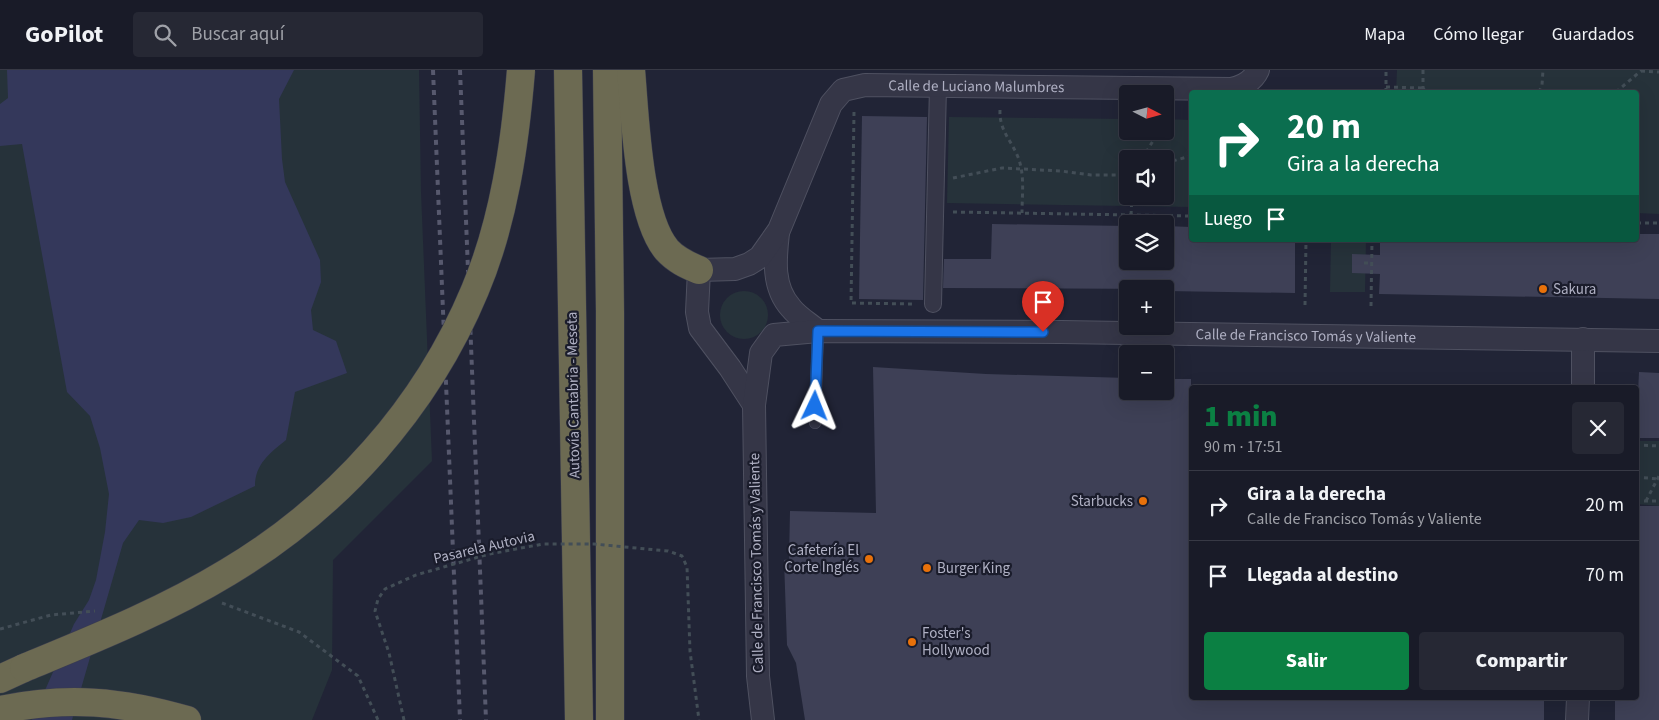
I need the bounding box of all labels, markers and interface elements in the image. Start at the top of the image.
search box [133,12,483,57]
text: GoPilot [25,17,103,52]
icon: search [151,21,179,49]
text: Buscar aquí [191,21,284,48]
text: Mapa [1364,22,1405,47]
text: Cómo llegar [1433,22,1524,47]
text: Guardados [1552,22,1634,47]
street label: Calle de Luciano Malumbres [888,75,1064,98]
north arrow [1119,85,1174,140]
map controls [1119,85,1174,400]
text: 20 m [1287,102,1361,152]
icon: right [1204,110,1269,175]
text: Gira a la derecha [1287,148,1440,180]
button: sound [1119,150,1174,205]
icon: arrive [1262,205,1290,233]
text: Luego [1204,206,1252,233]
button: layers [1119,215,1174,270]
place label: Sakura [1553,279,1596,300]
button: + [1119,280,1174,335]
pin [1022,281,1064,332]
marker: Sakura [1537,283,1549,295]
icon: arrive [1029,288,1057,316]
street label: Autovía Cantabria - Meseta [562,311,585,479]
street label: Calle de Francisco Tomás y Valiente [1195,324,1416,348]
button: − [1119,345,1174,400]
position arrow [788,379,840,431]
text: 1 min [1204,395,1278,438]
button: close [1572,402,1624,454]
text: 90 m · 17:51 [1204,436,1283,458]
street label: Calle de Francisco Tomás y Valiente [744,453,769,673]
text: Gira a la derecha [1247,481,1386,508]
place label: Starbucks [1071,491,1133,512]
icon: right [1204,492,1232,520]
text: 20 m [1586,492,1624,519]
marker: Starbucks [1137,495,1149,507]
text: Calle de Francisco Tomás y Valiente [1247,508,1482,530]
street label: Pasarela Autovia [431,526,537,569]
place label: Cafetería El Corte Inglés [785,540,859,578]
marker: Cafetería El Corte Inglés [863,553,875,565]
place label: Burger King [937,558,1011,579]
marker: Burger King [921,562,933,574]
icon: arrive [1204,562,1232,590]
text: Llegada al destino [1247,562,1398,589]
text: 70 m [1586,562,1624,589]
place label: Foster's Hollywood [922,623,990,661]
button: Salir [1204,632,1409,690]
button: Compartir [1419,632,1624,690]
marker: Foster's Hollywood [906,636,918,648]

